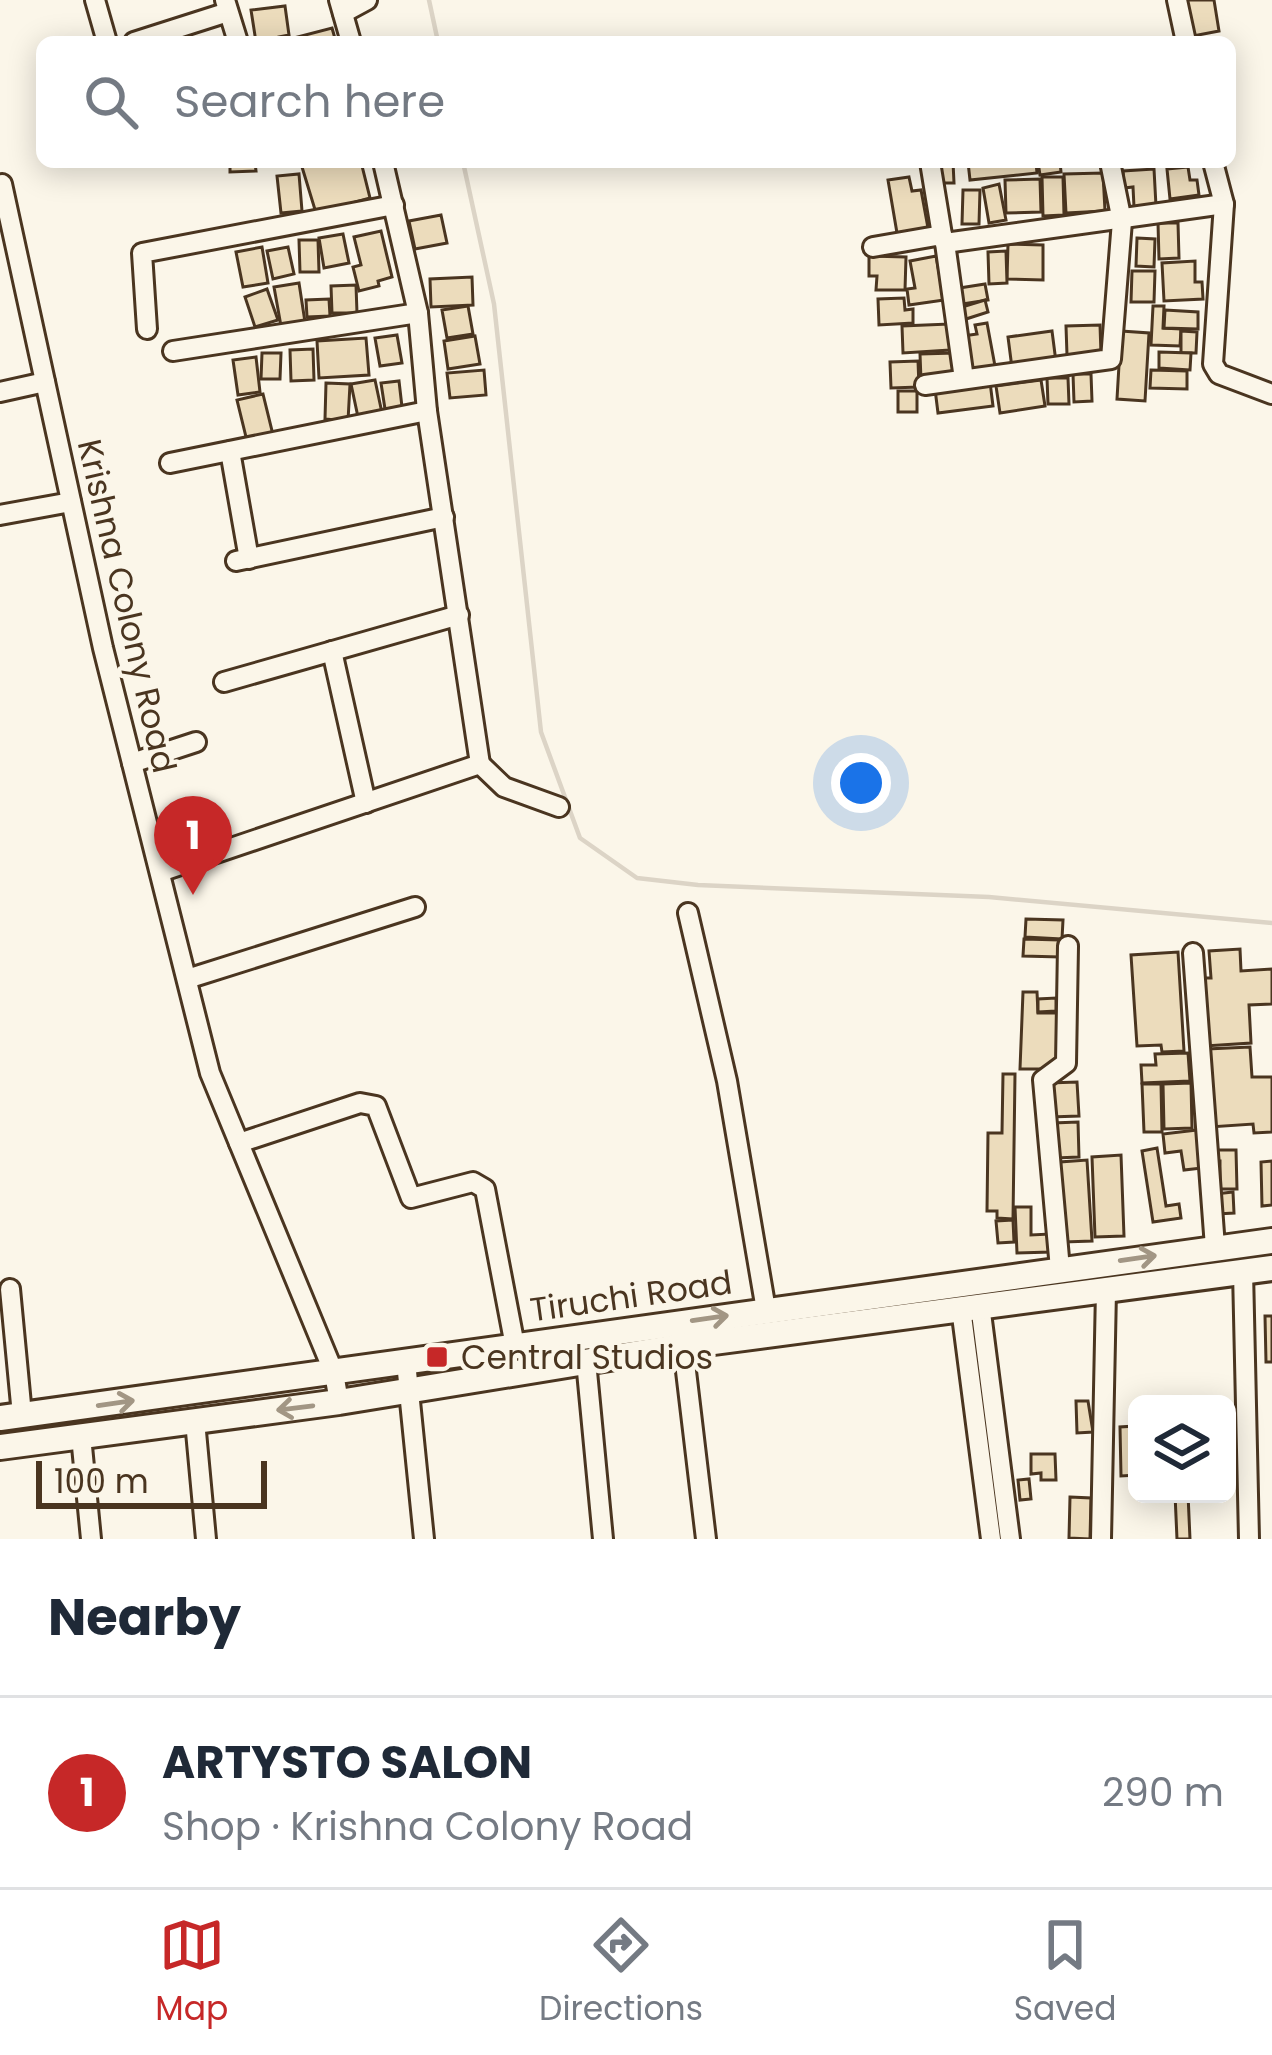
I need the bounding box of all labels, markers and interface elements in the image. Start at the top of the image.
search box [36,36,1236,168]
icon: search [78,69,144,135]
text: Search here [174,70,445,133]
street label: Krishna Colony Road [66,435,188,777]
your location [831,753,891,813]
pin: 1 [154,796,232,895]
one-way arrow [1118,1246,1157,1269]
street label: Tiruchi Road [527,1259,735,1333]
one-way arrow [690,1306,729,1329]
place label: Central Studios [461,1334,713,1381]
marker: Central Studios [424,1344,450,1370]
one-way arrow [96,1391,135,1413]
map controls [1128,1395,1236,1503]
button: layers [1128,1395,1236,1503]
one-way arrow [276,1397,315,1419]
scale bar [36,1455,267,1508]
text: 100 m [54,1458,149,1505]
text: Nearby [48,1581,241,1653]
text: ARTYSTO SALON [162,1731,532,1794]
text: 1 [80,1765,94,1820]
text: 290 m [1102,1765,1224,1820]
text: Shop · Krishna Colony Road [162,1799,693,1854]
tab: Map [155,1912,228,2034]
tab: Directions [539,1912,703,2034]
tab: Saved [1014,1912,1117,2034]

